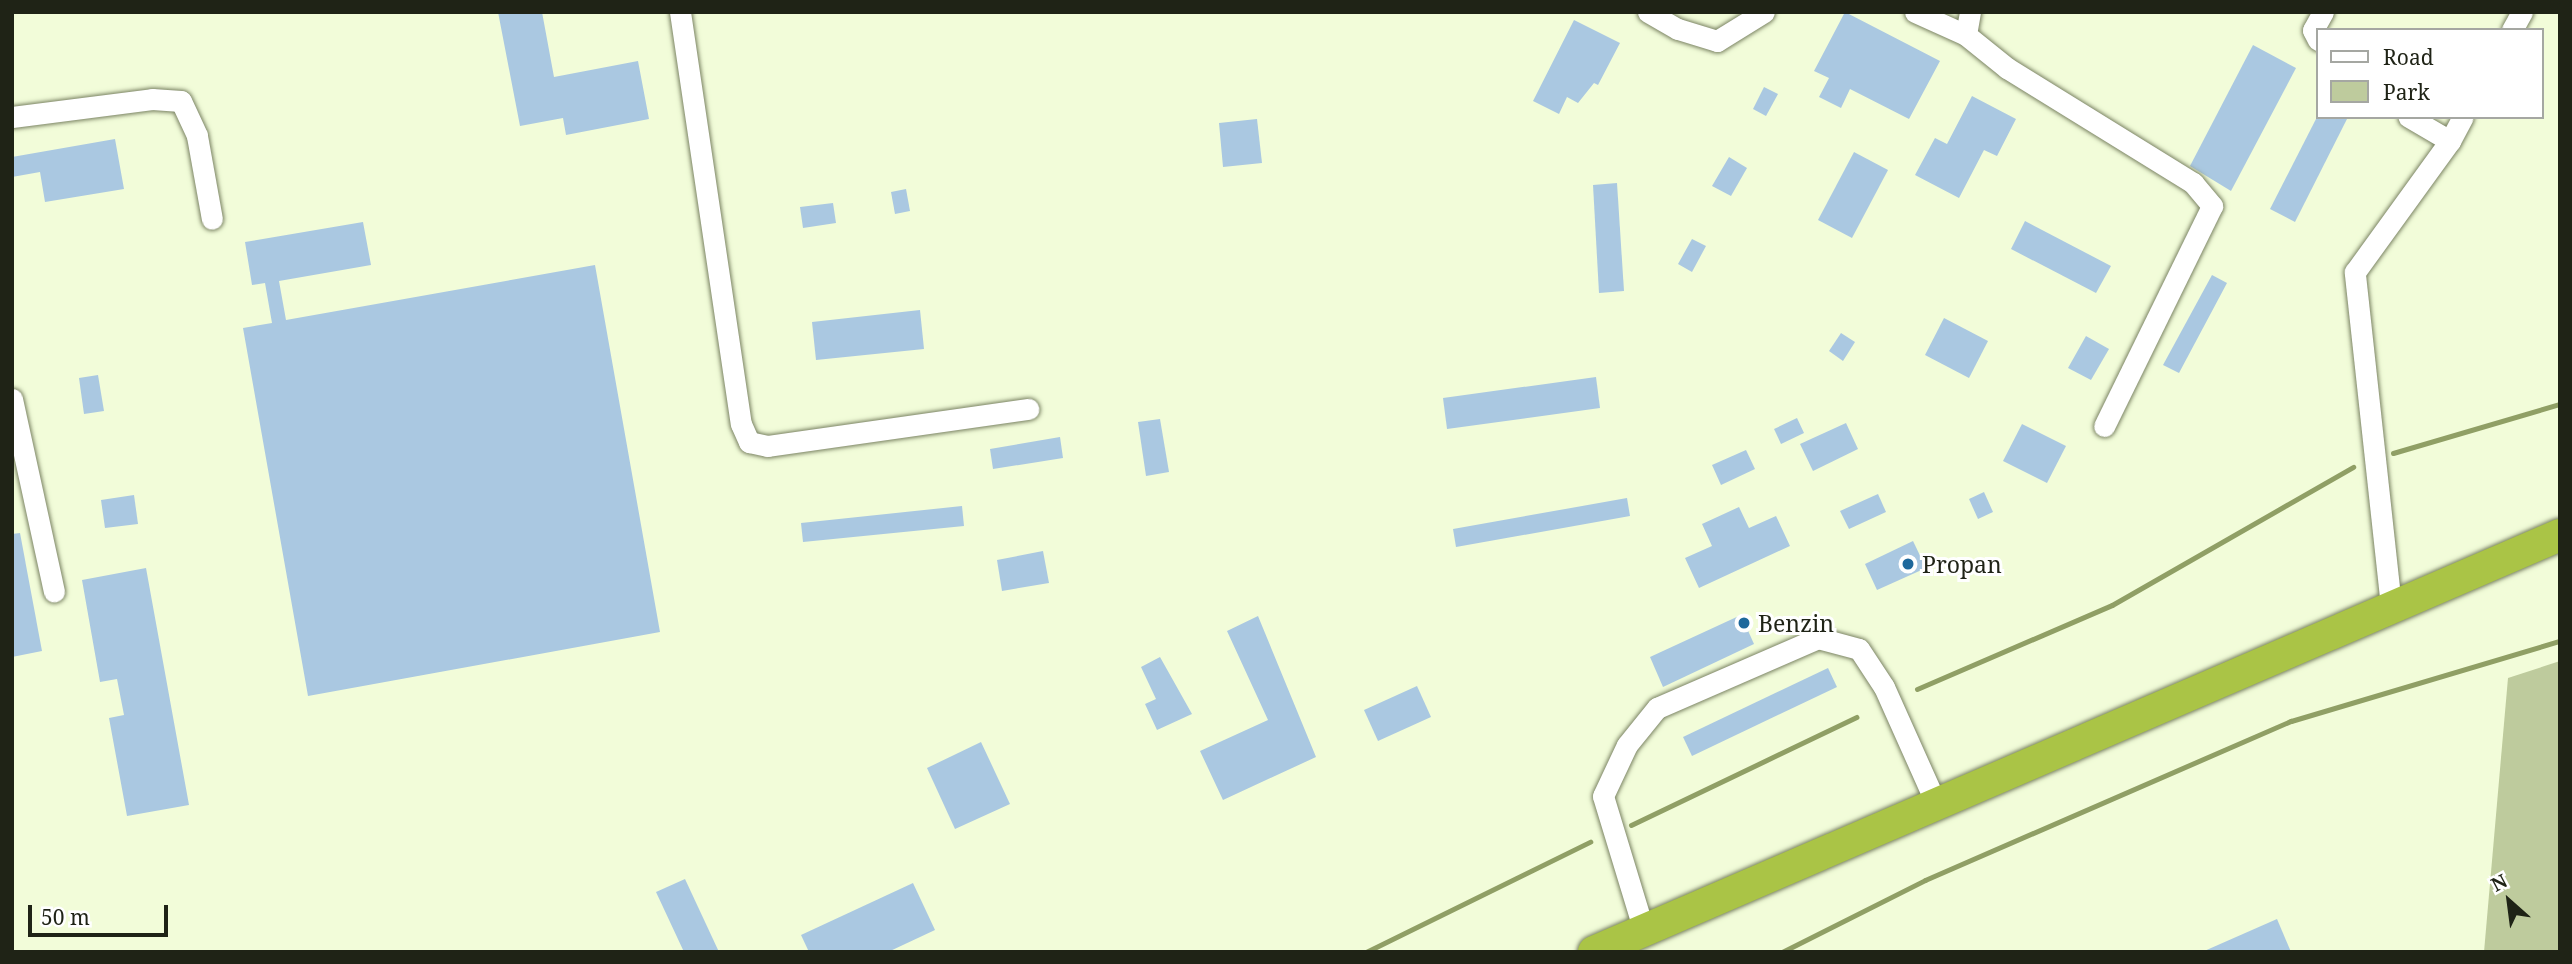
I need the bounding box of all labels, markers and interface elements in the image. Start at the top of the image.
legend [2316,28,2544,119]
text: Road [2383,43,2434,71]
text: Park [2383,78,2430,106]
place label: Propan [1922,550,2002,578]
marker: Propan [1900,556,1916,572]
place label: Benzin [1758,609,1834,637]
marker: Benzin [1736,615,1752,631]
north arrow [2474,866,2544,936]
text: N [2486,867,2512,897]
scale bar [32,890,172,934]
text: 50 m [41,903,90,931]

